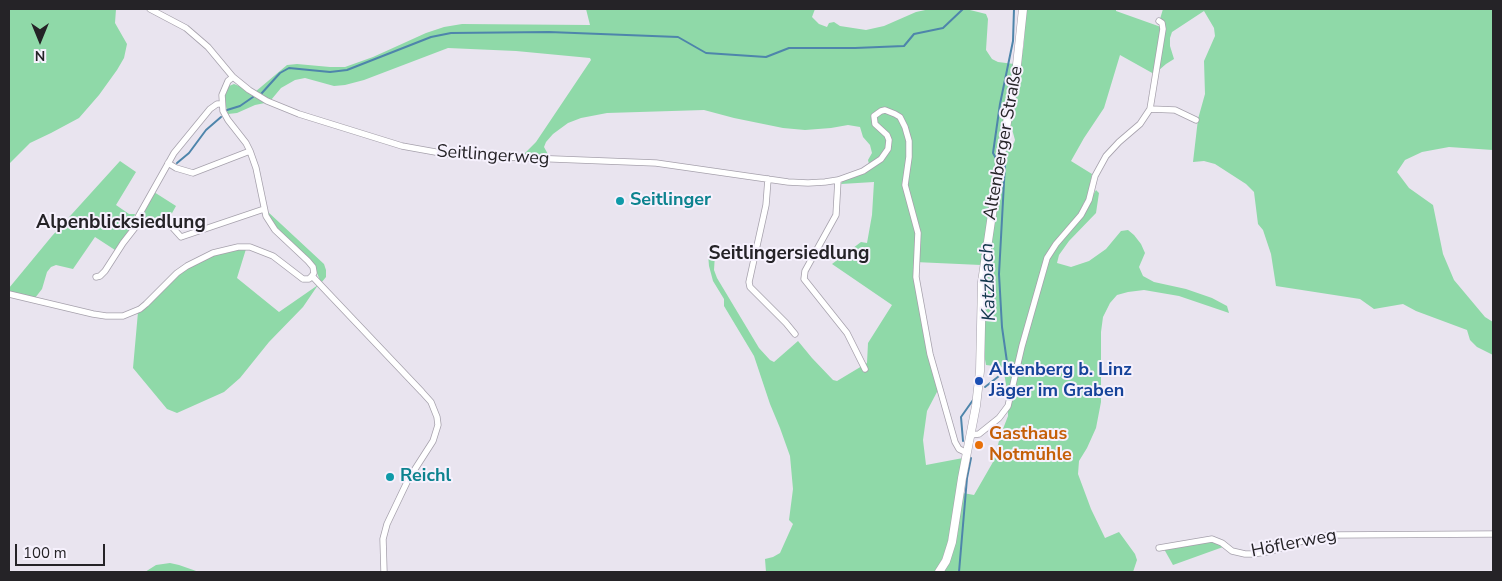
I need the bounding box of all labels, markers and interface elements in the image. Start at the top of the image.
north arrow [15,15,65,65]
text: N [35,46,45,65]
street label: Altenberger Straße [980,64,1028,222]
street label: Seitlingerweg [436,141,550,171]
place label: Seitlinger [630,190,711,212]
marker: Seitlinger [614,195,626,207]
district label: Alpenblicksiedlung [36,212,206,234]
district label: Seitlingersiedlung [708,243,870,265]
water label: Katzbach [976,243,1002,321]
place label: Altenberg b. Linz Jäger im Graben [989,360,1132,402]
marker: Altenberg b. Linz Jäger im Graben [973,375,985,387]
place label: Gasthaus Notmühle [989,424,1072,466]
marker: Gasthaus Notmühle [973,439,985,451]
place label: Reichl [400,466,451,488]
marker: Reichl [384,471,396,483]
street label: Höflerweg [1249,525,1339,563]
scale bar [18,534,108,566]
text: 100 m [23,543,67,563]

